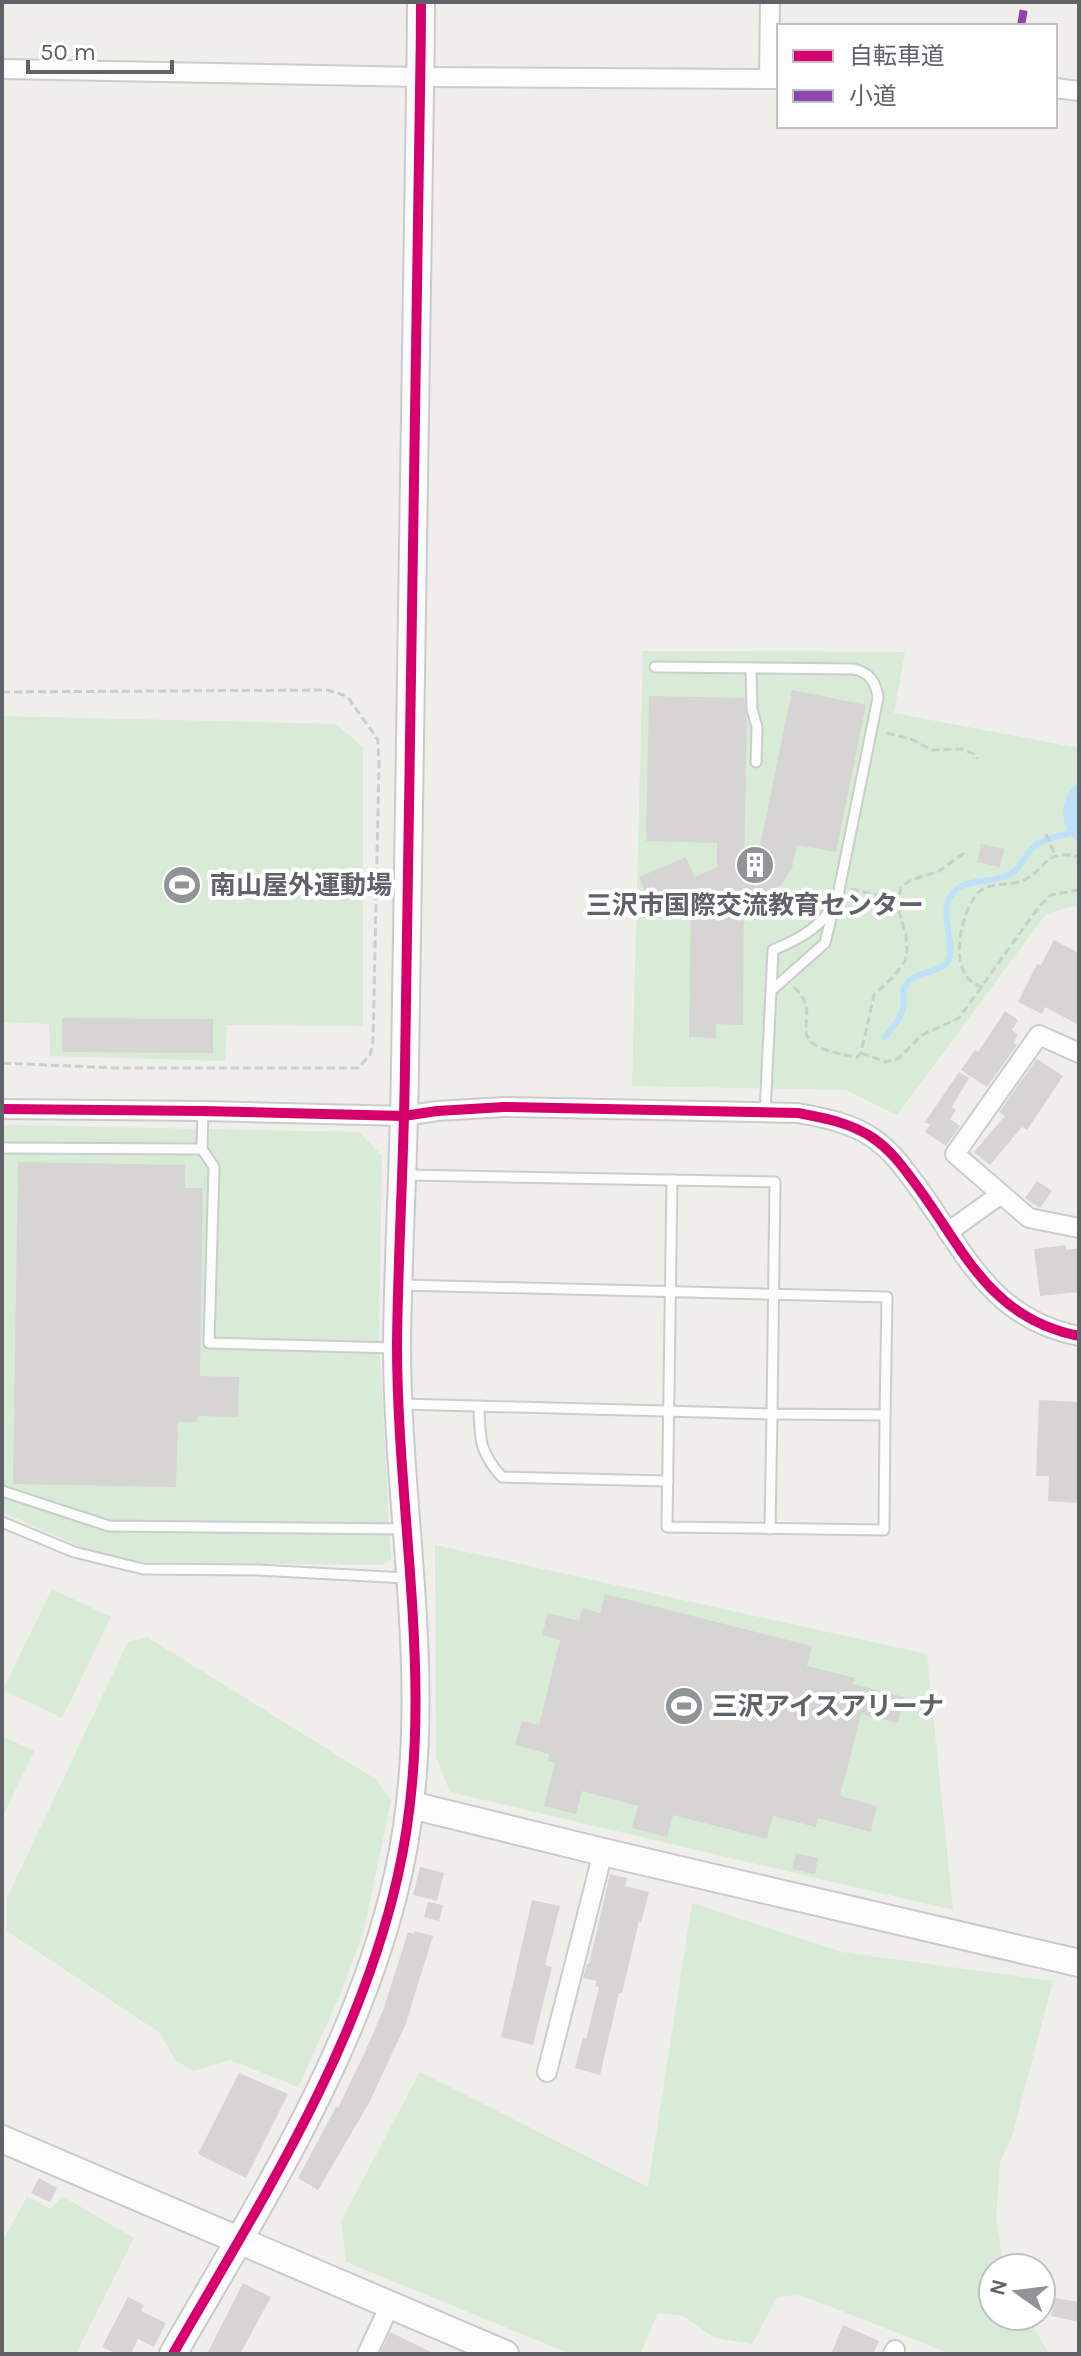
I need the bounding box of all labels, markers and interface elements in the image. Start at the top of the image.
scale bar [28,24,172,74]
legend [777,24,1057,128]
text: 50 m [40,38,96,66]
text: 自転車道 [849,42,945,70]
text: 小道 [849,82,897,110]
building icon: 三沢市国際交流教育センター [734,844,776,886]
sports icon: 南山屋外運動場 [161,864,203,906]
place label: 南山屋外運動場 [210,870,392,901]
place label: 三沢市国際交流教育センター [586,890,924,921]
sports icon: 三沢アイスアリーナ [663,1685,705,1727]
place label: 三沢アイスアリーナ [712,1691,944,1722]
north arrow [977,2252,1057,2332]
text: N [984,2277,1013,2298]

